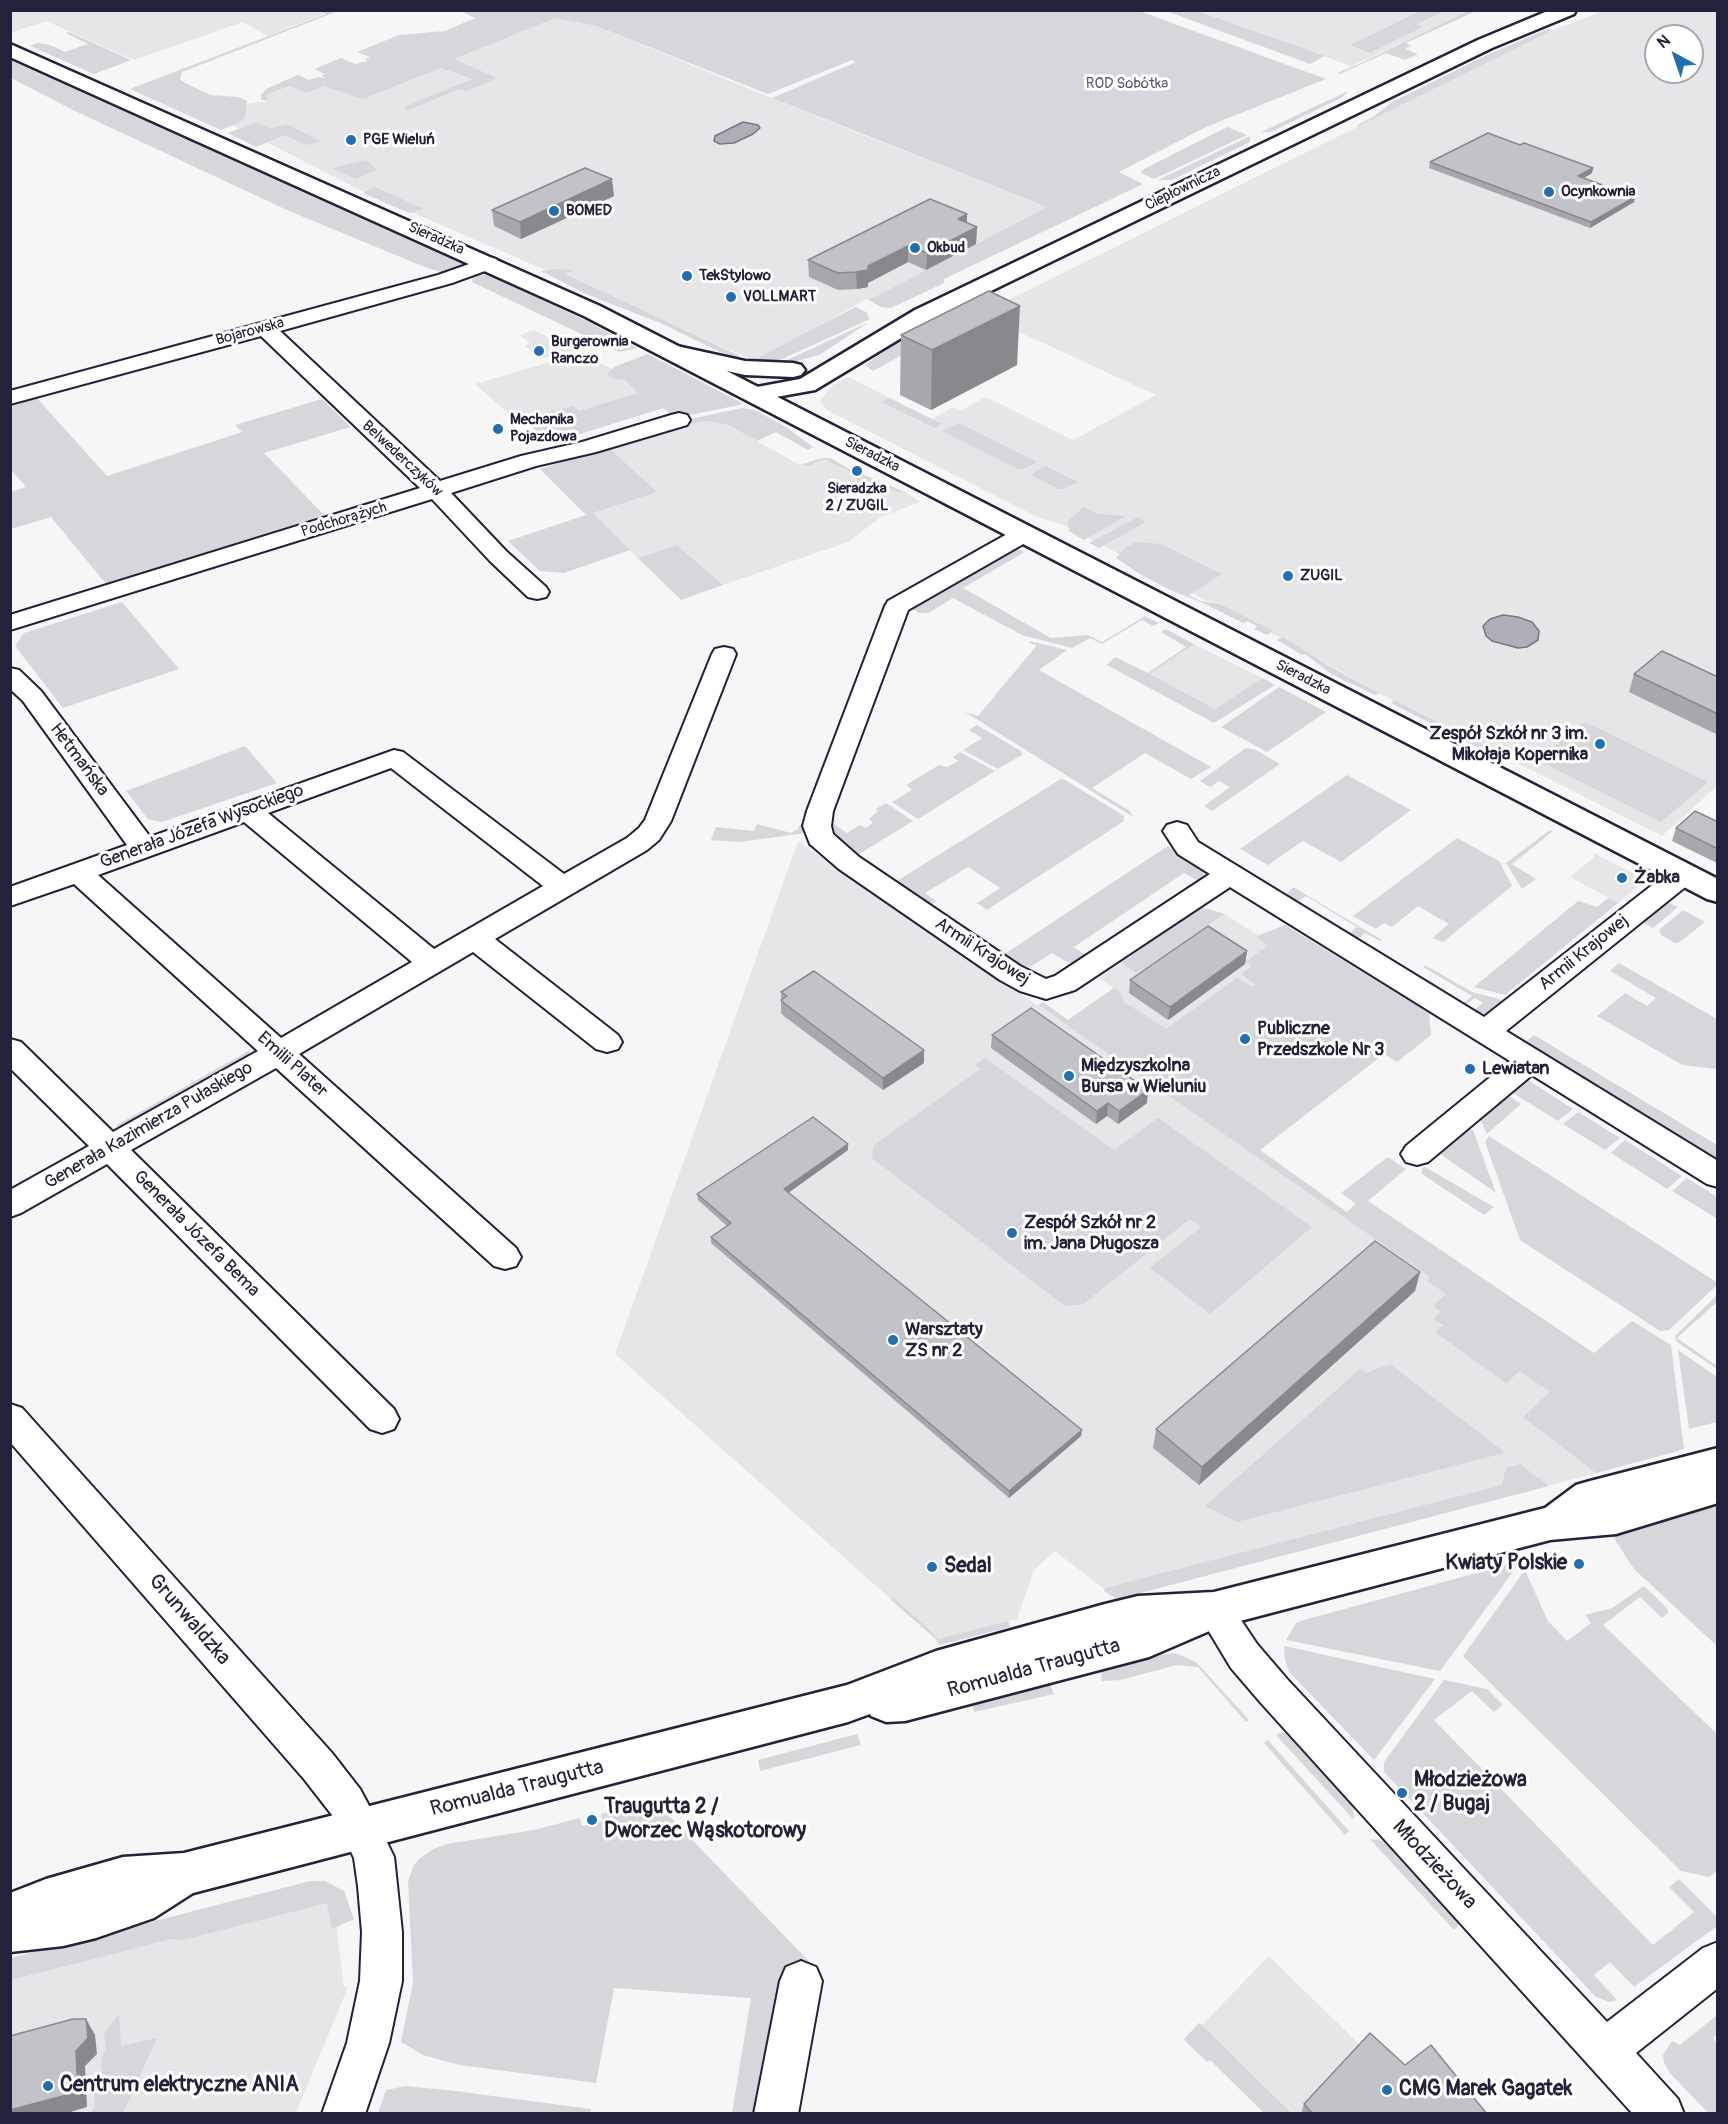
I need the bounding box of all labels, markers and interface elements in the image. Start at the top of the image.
north arrow [1644,24,1704,84]
text: N [1653,31,1674,53]
park label: ROD Sobótka [1086,75,1168,93]
place label: PGE Wieluń [363,131,435,149]
marker: PGE Wieluń [344,133,358,147]
street label: Ciepłownicza [1142,163,1224,215]
place label: Ocynkownia [1561,183,1635,201]
marker: Ocynkownia [1542,185,1556,199]
place label: BOMED [566,202,612,220]
marker: BOMED [547,204,561,218]
street label: Sieradzka [405,219,467,259]
place label: Okbud [927,239,965,257]
marker: Okbud [908,241,922,255]
place label: TekStylowo [699,267,771,285]
marker: TekStylowo [680,269,694,283]
place label: VOLLMART [743,288,816,306]
marker: VOLLMART [724,290,738,304]
street label: Bojarowska [214,314,286,350]
place label: Burgerownia Ranczo [551,333,629,368]
marker: Burgerownia Ranczo [532,344,546,358]
place label: Mechanika Pojazdowa [510,411,577,446]
street label: Belwederczyków [358,417,446,501]
marker: Mechanika Pojazdowa [491,422,505,436]
street label: Sieradzka [841,433,903,477]
marker: Sieradzka 2 / ZUGIL [850,464,864,478]
place label: Sieradzka 2 / ZUGIL [825,480,889,515]
street label: Podchorążych [299,498,389,542]
place label: ZUGIL [1300,567,1343,585]
marker: ZUGIL [1281,569,1295,583]
street label: Sieradzka [1272,656,1334,700]
street label: Hetmańska [45,719,113,801]
place label: Zespół Szkół nr 3 im. Mikołaja Kopernika [1429,723,1588,766]
marker: Zespół Szkół nr 3 im. Mikołaja Kopernika [1593,737,1607,751]
street label: Generała Józefa Wysockiego [97,780,307,874]
place label: Żabka [1634,867,1680,889]
marker: Żabka [1615,871,1629,885]
street label: Armii Krajowej [1535,910,1633,996]
street label: Armii Krajowej [930,913,1034,991]
place label: Publiczne Przedszkole Nr 3 [1257,1018,1384,1060]
street label: Emilii Plater [252,1028,332,1102]
marker: Publiczne Przedszkole Nr 3 [1238,1032,1252,1046]
place label: Międzyszkolna Bursa w Wieluniu [1081,1055,1206,1098]
street label: Generała Kazimierza Pułaskiego [41,1057,257,1195]
place label: Lewiatan [1482,1058,1549,1080]
marker: Lewiatan [1463,1062,1477,1076]
marker: Międzyszkolna Bursa w Wieluniu [1062,1069,1076,1083]
street label: Generała Józefa Bema [128,1166,264,1302]
place label: Zespół Szkół nr 2 im. Jana Długosza [1024,1212,1159,1254]
marker: Zespół Szkół nr 2 im. Jana Długosza [1005,1226,1019,1240]
place label: Warsztaty ZS nr 2 [905,1319,983,1362]
marker: Warsztaty ZS nr 2 [886,1333,900,1347]
place label: Kwiaty Polskie [1445,1551,1567,1577]
place label: Sedal [944,1554,992,1580]
marker: Kwiaty Polskie [1572,1557,1586,1571]
marker: Sedal [925,1560,939,1574]
street label: Grunwaldzka [143,1569,235,1671]
street label: Romualda Traugutta [945,1634,1123,1704]
street label: Romualda Traugutta [428,1755,606,1823]
place label: Młodzieżowa 2 / Bugaj [1414,1768,1527,1818]
marker: Młodzieżowa 2 / Bugaj [1395,1786,1409,1800]
place label: Traugutta 2 / Dworzec Wąskotorowy [604,1795,806,1845]
marker: Traugutta 2 / Dworzec Wąskotorowy [585,1813,599,1827]
street label: Młodzieżowa [1386,1815,1482,1915]
place label: Centrum elektryczne ANIA [60,2073,299,2099]
place label: CMG Marek Gagatek [1399,2077,1572,2103]
marker: Centrum elektryczne ANIA [41,2079,55,2093]
marker: CMG Marek Gagatek [1380,2083,1394,2097]

